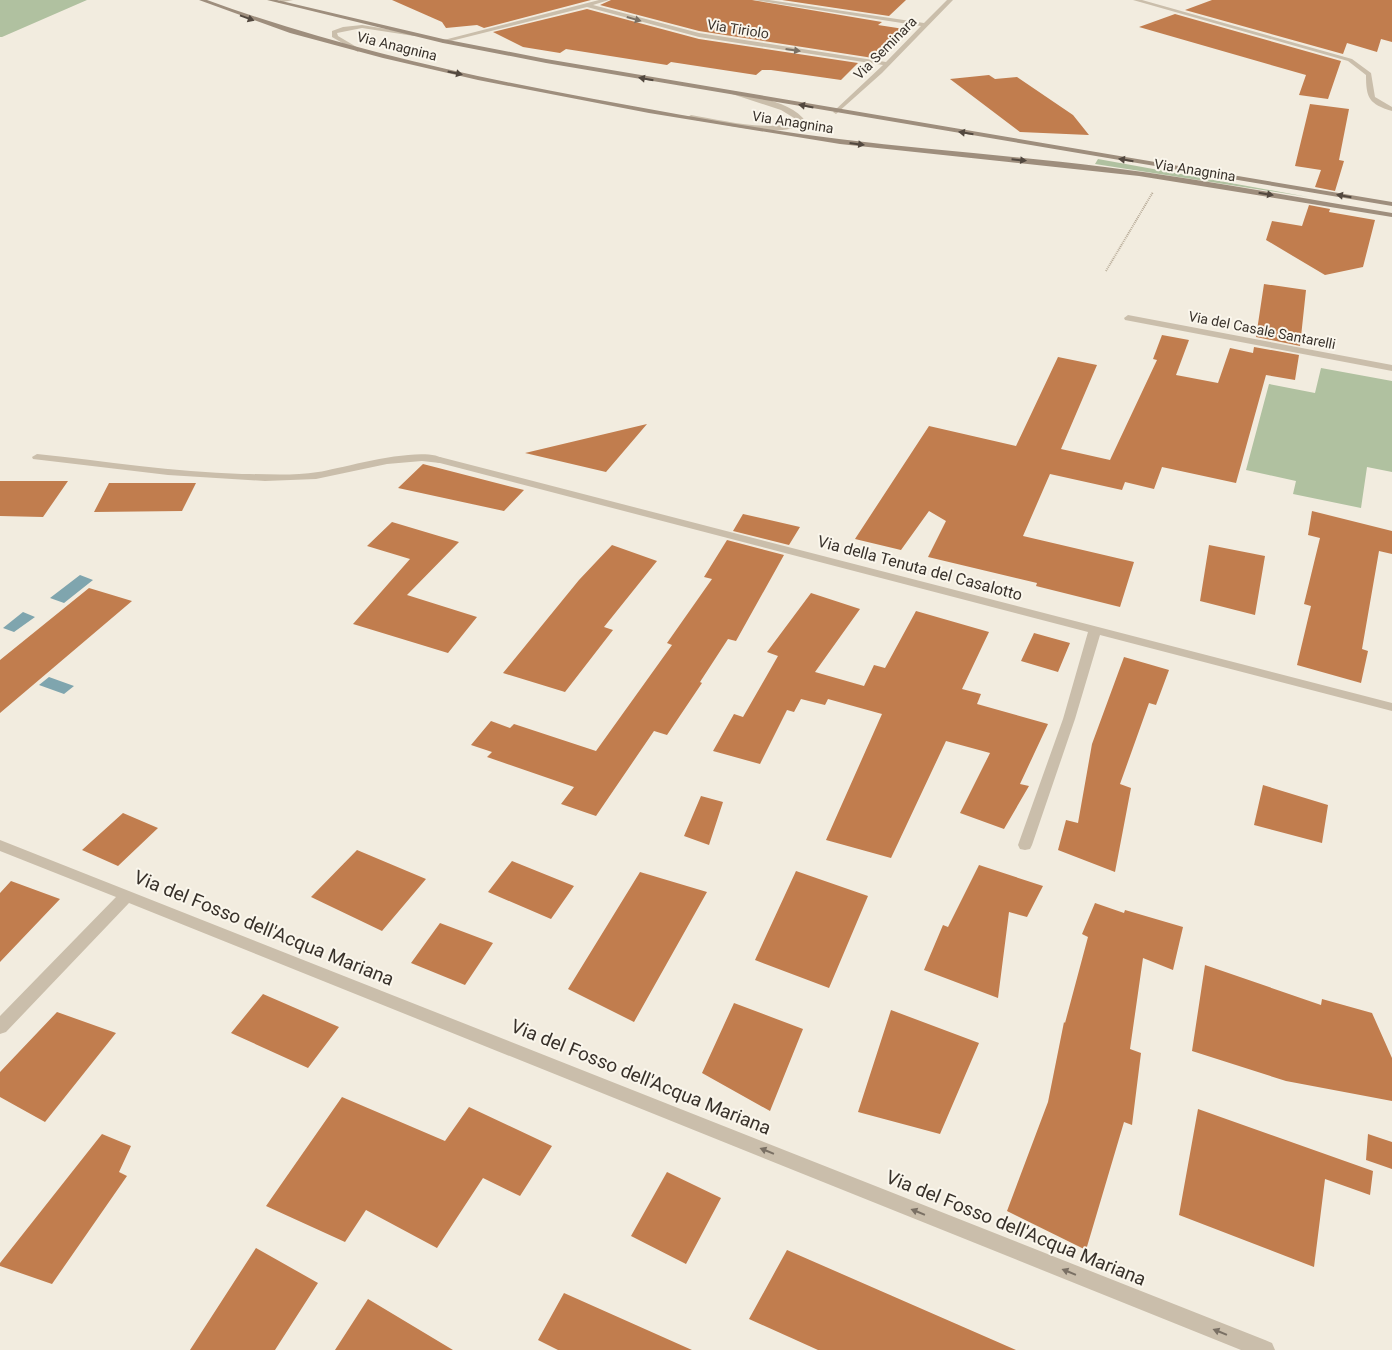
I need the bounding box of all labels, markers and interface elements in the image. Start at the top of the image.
street label: Via Seminara [850,13,920,83]
one-way arrow [240,14,255,22]
one-way arrow [626,15,641,23]
street label: Via Tiriolo [706,16,770,42]
street label: Via Anagnina [355,28,439,64]
one-way arrow [785,46,801,54]
one-way arrow [447,69,462,77]
one-way arrow [637,74,653,82]
one-way arrow [798,102,813,110]
street label: Via Anagnina [751,108,835,136]
one-way arrow [958,129,974,137]
one-way arrow [850,140,866,148]
one-way arrow [1118,155,1134,163]
one-way arrow [1011,156,1027,164]
street label: Via Anagnina [1153,156,1237,184]
one-way arrow [1258,191,1274,199]
one-way arrow [1336,192,1352,200]
street label: Via del Casale Santarelli [1187,308,1337,352]
street label: Via della Tenuta del Casalotto [816,532,1024,604]
street label: Via del Fosso dell'Acqua Mariana [131,865,397,991]
street label: Via del Fosso dell'Acqua Mariana [508,1014,774,1140]
one-way arrow [760,1146,774,1154]
street label: Via del Fosso dell'Acqua Mariana [883,1165,1149,1291]
one-way arrow [910,1208,925,1216]
one-way arrow [1061,1268,1076,1276]
one-way arrow [1212,1328,1227,1336]

